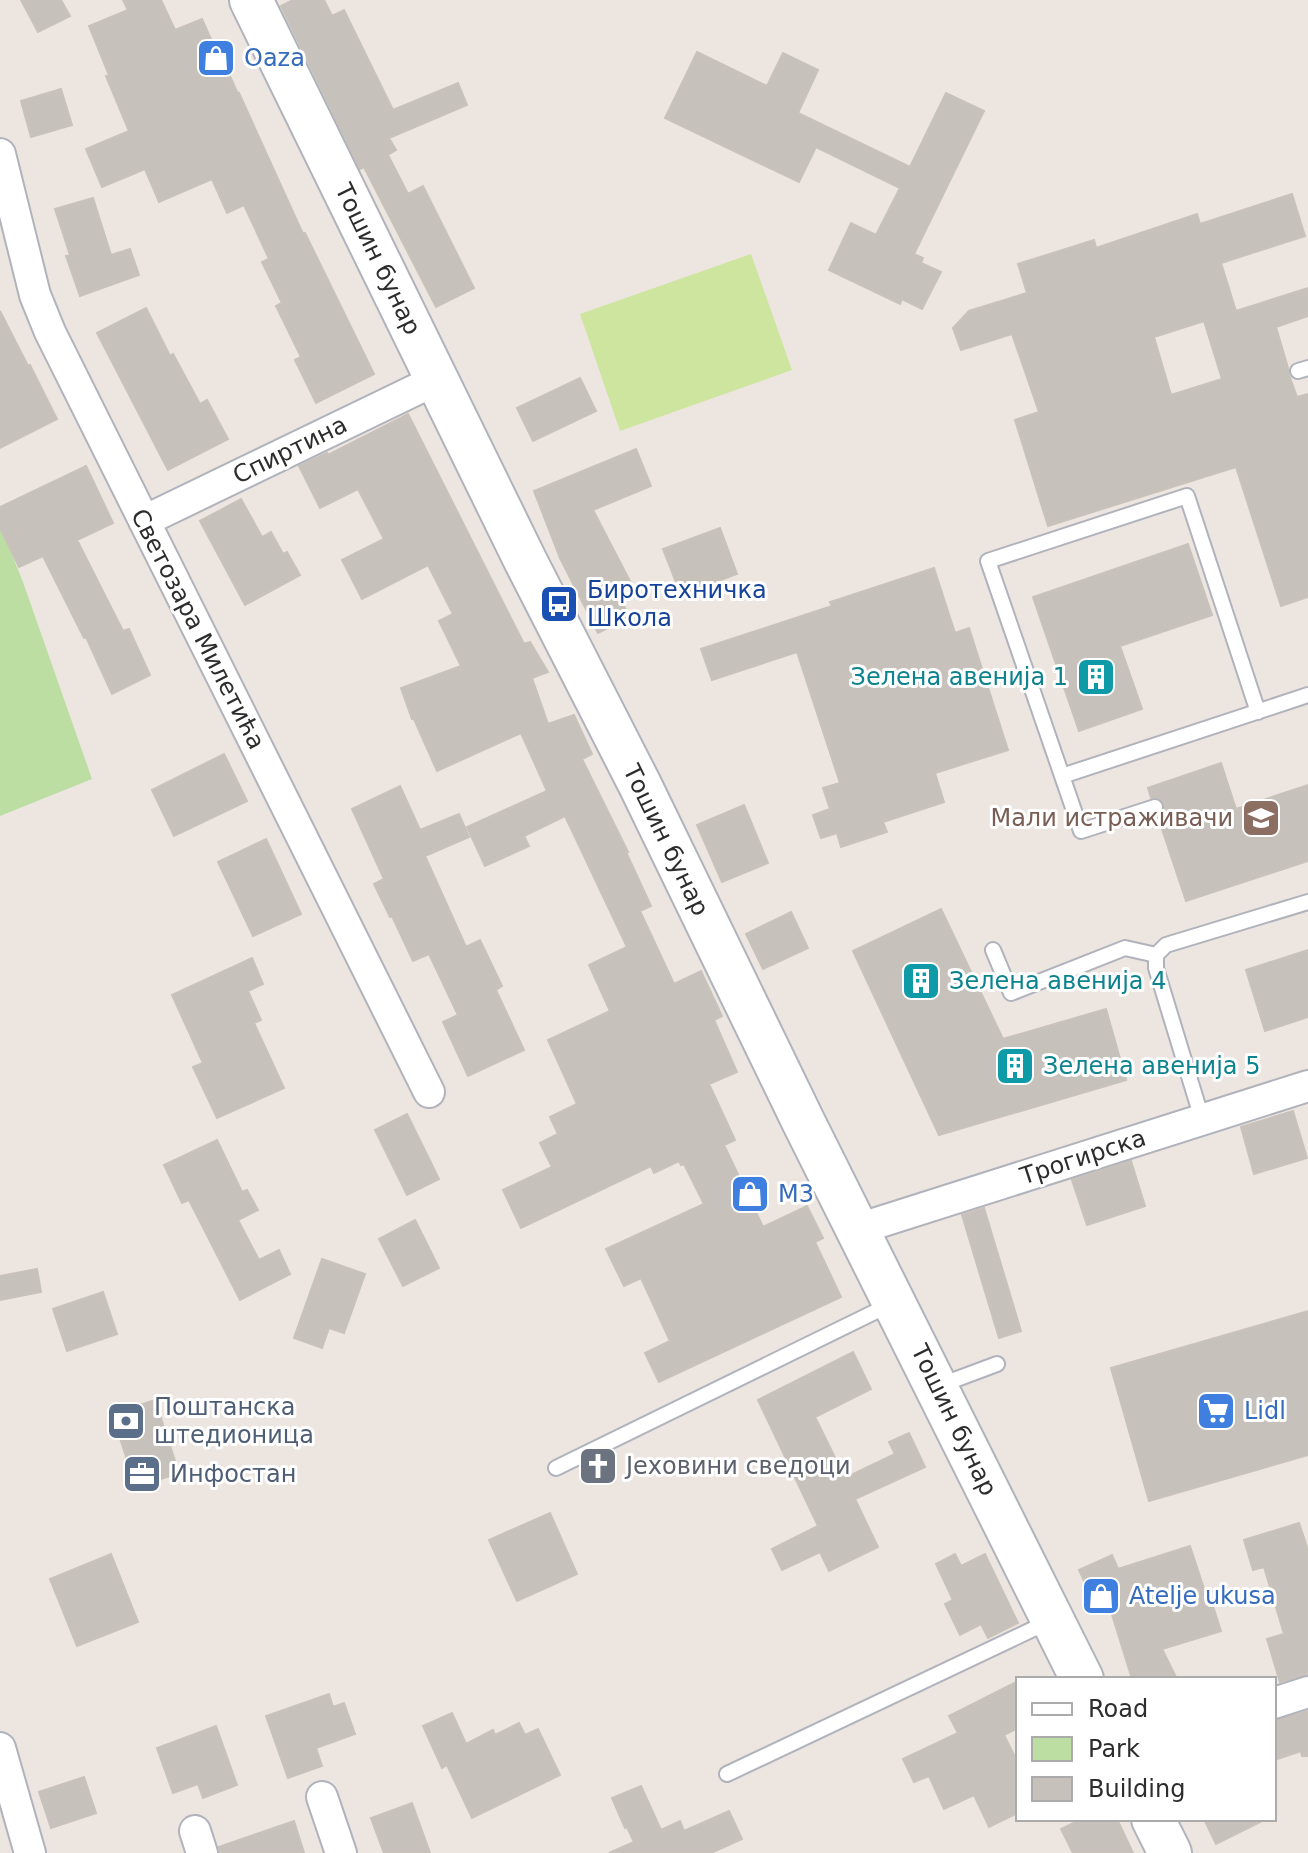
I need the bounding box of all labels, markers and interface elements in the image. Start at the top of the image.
shop icon: Oaza [195,37,237,79]
place label: Oaza [244,44,305,72]
street label: Тошин бунар [329,178,427,339]
street label: Спиртина [228,410,352,490]
street label: Светозара Милетића [125,504,271,754]
place label: Биротехничка Школа [587,576,767,632]
bus stop icon: Биротехничка Школа [538,583,580,625]
building icon: Зелена авенија 1 [1075,656,1117,698]
place label: Зелена авенија 1 [851,663,1068,691]
street label: Тошин бунар [617,759,715,920]
school or university icon: Мали истраживачи [1240,797,1282,839]
place label: Мали истраживачи [990,804,1233,832]
building icon: Зелена авенија 4 [900,960,942,1002]
place label: Зелена авенија 4 [949,967,1166,995]
building icon: Зелена авенија 5 [994,1045,1036,1087]
place label: Зелена авенија 5 [1043,1052,1260,1080]
street label: Трогирска [1016,1124,1149,1191]
shop icon: М3 [729,1173,771,1215]
place label: М3 [778,1180,814,1208]
street label: Тошин бунар [905,1339,1003,1500]
supermarket icon: Lidl [1195,1390,1237,1432]
place label: Поштанска штедионица [154,1393,314,1449]
place label: Lidl [1244,1397,1286,1425]
bank icon: Поштанска штедионица [105,1400,147,1442]
church icon: Јеховини сведоци [577,1445,619,1487]
place label: Јеховини сведоци [624,1452,851,1480]
office icon: Инфостан [121,1453,163,1495]
place label: Инфостан [170,1460,296,1488]
shop icon: Atelje ukusa [1080,1575,1122,1617]
place label: Atelje ukusa [1129,1582,1276,1610]
legend [1016,1677,1276,1821]
text: Road [1088,1695,1148,1723]
text: Park [1088,1735,1140,1763]
text: Building [1088,1775,1185,1803]

